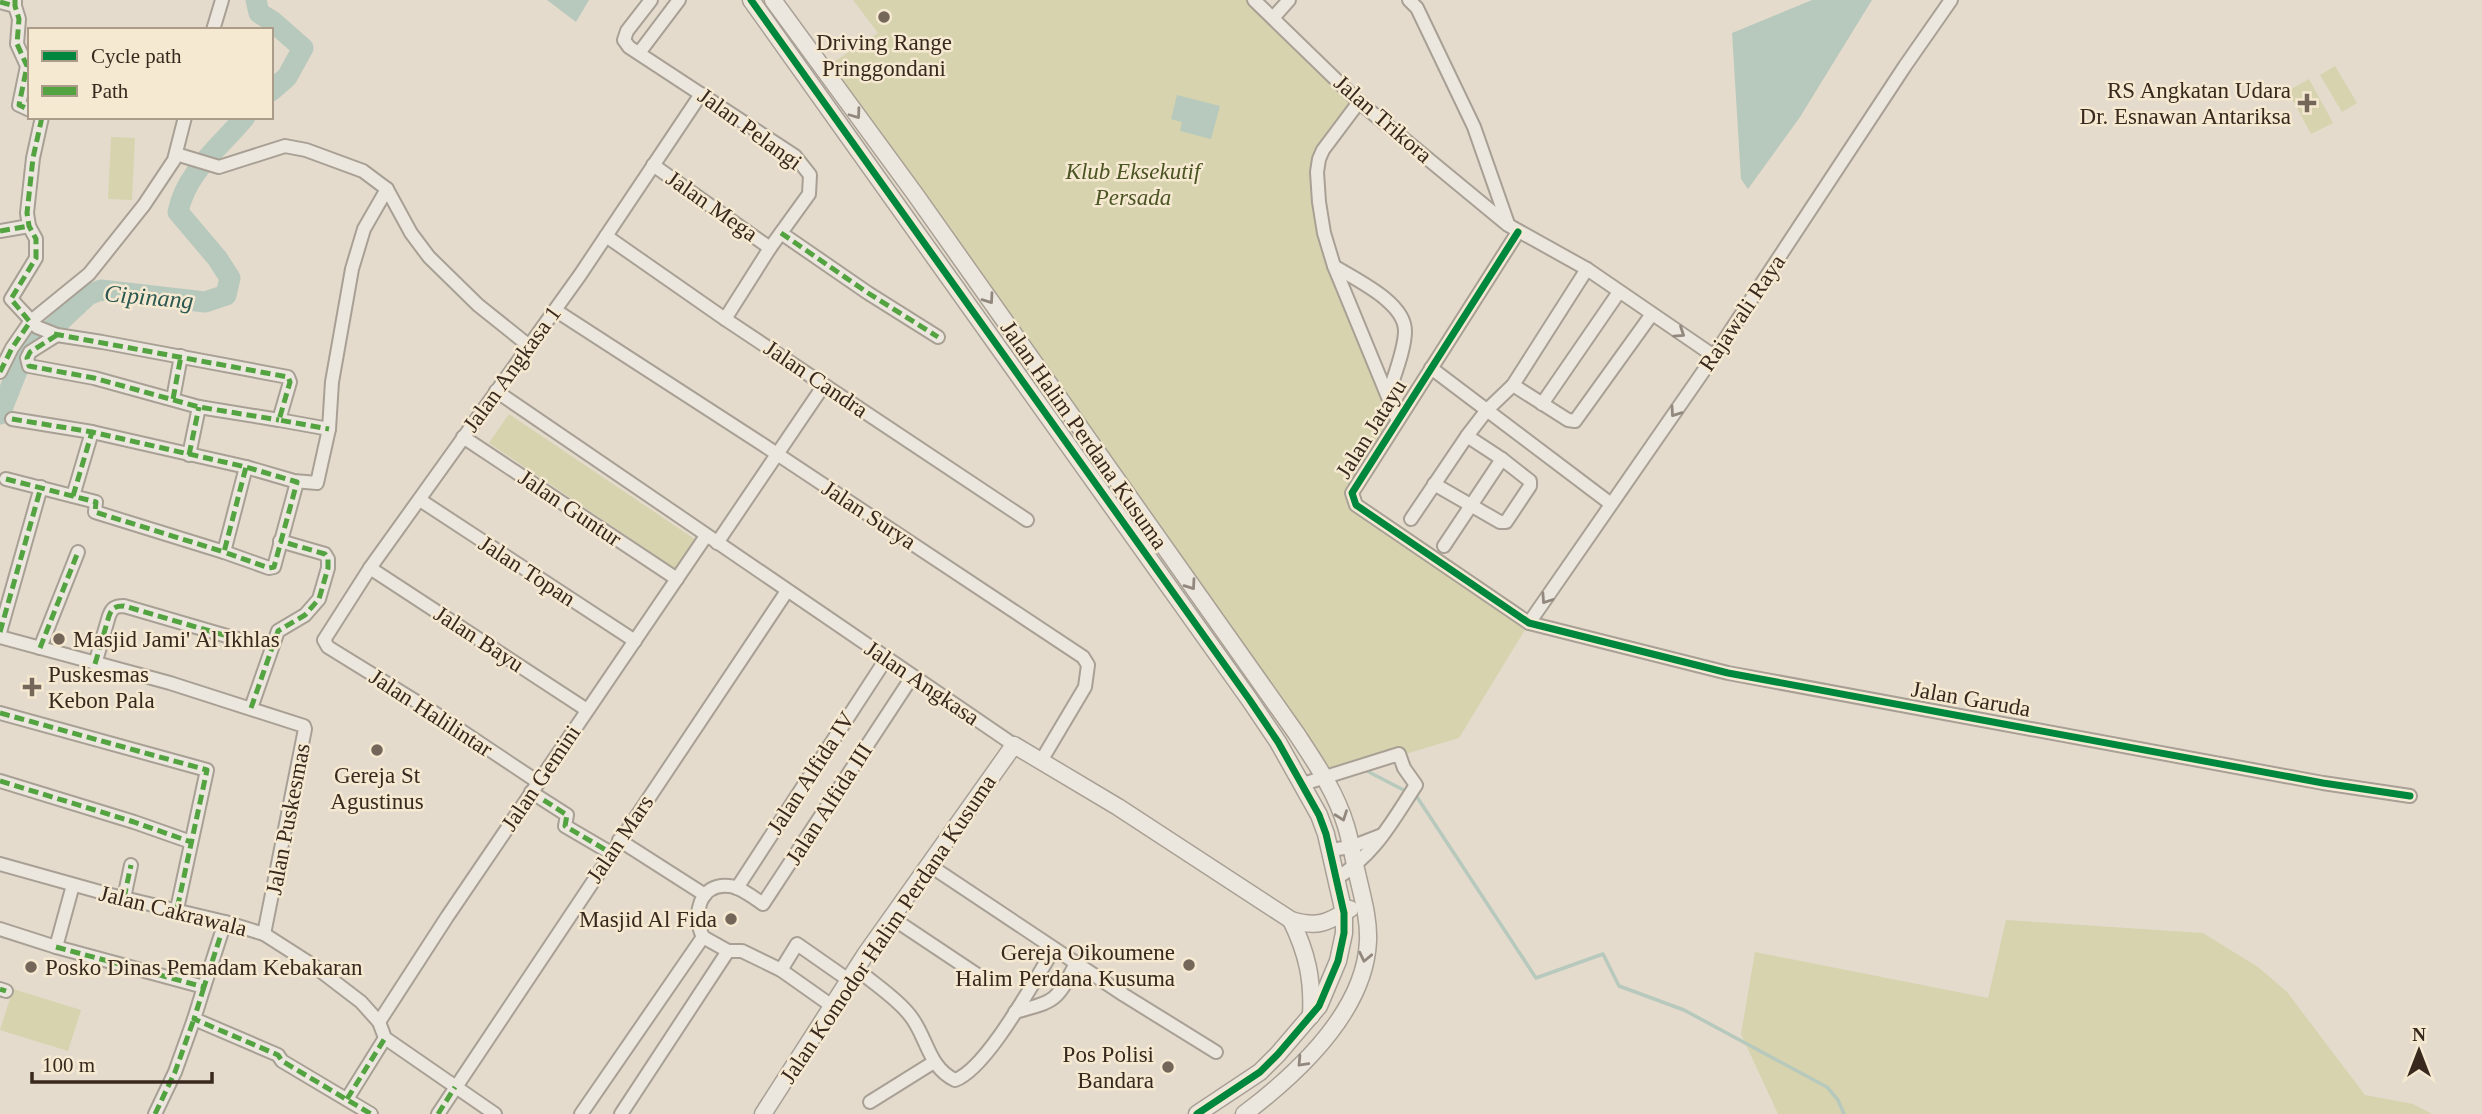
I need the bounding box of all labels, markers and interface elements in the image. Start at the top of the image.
marker: Driving Range Pringgondani [876,9,892,25]
legend [28,28,273,119]
place label: Driving Range Pringgondani [816,30,952,81]
text: Cycle path [91,44,182,68]
street label: Jalan Trikora [1329,70,1437,168]
place label: RS Angkatan Udara Dr. Esnawan Antariksa [2080,78,2291,129]
text: Path [91,79,129,103]
street label: Jalan Pelangi [693,83,807,175]
marker: RS Angkatan Udara Dr. Esnawan Antariksa [2297,93,2317,113]
one-way arrow [848,107,861,119]
park label: Klub Eksekutif Persada [1065,159,1204,210]
street label: Jalan Mega [662,166,762,246]
street label: Rajawali Raya [1694,250,1790,376]
water label: Cipinang [103,280,195,314]
one-way arrow [981,291,993,304]
street label: Jalan Angkasa 1 [458,301,566,437]
street label: Jalan Halim Perdana Kusuma [996,316,1172,554]
one-way arrow [1672,325,1685,337]
street label: Jalan Candra [760,335,872,423]
street label: Jalan Jatayu [1331,375,1411,483]
one-way arrow [1671,404,1683,417]
street label: Jalan Guntur [514,465,626,552]
street label: Jalan Surya [817,475,921,555]
street label: Jalan Topan [474,531,580,612]
one-way arrow [1183,577,1196,590]
one-way arrow [1542,591,1554,604]
street label: Jalan Bayu [430,601,529,677]
place label: Masjid Jami' Al Ikhlas [73,627,280,652]
marker: Masjid Jami' Al Ikhlas [51,631,67,647]
street label: Jalan Angkasa [860,636,984,730]
place label: Puskesmas Kebon Pala [48,662,155,713]
street label: Jalan Halilintar [365,664,497,762]
street label: Jalan Garuda [1909,676,2033,722]
marker: Puskesmas Kebon Pala [22,677,42,697]
street label: Jalan Alfida IV [762,707,860,839]
street label: Jalan Gemini [497,720,585,836]
street label: Jalan Alfida III [781,739,877,869]
street label: Jalan Puskesmas [261,741,315,897]
marker: Gereja St Agustinus [369,742,385,758]
place label: Gereja St Agustinus [330,763,424,814]
street label: Jalan Komodor Halim Perdana Kusuma [775,770,1001,1088]
street label: Jalan Mars [582,790,658,888]
one-way arrow [1334,809,1348,821]
street label: Jalan Cakrawala [97,881,249,941]
place label: Masjid Al Fida [579,907,717,932]
marker: Masjid Al Fida [723,911,739,927]
place label: Gereja Oikoumene Halim Perdana Kusuma [955,940,1175,991]
one-way arrow [1359,951,1374,963]
place label: Posko Dinas Pemadam Kebakaran [45,955,363,980]
marker: Gereja Oikoumene Halim Perdana Kusuma [1181,957,1197,973]
marker: Posko Dinas Pemadam Kebakaran [23,959,39,975]
north arrow [2384,1016,2454,1086]
text: N [2412,1024,2426,1045]
scale bar [32,1040,212,1084]
place label: Pos Polisi Bandara [1063,1042,1154,1093]
text: 100 m [42,1053,95,1077]
one-way arrow [1298,1054,1311,1067]
marker: Pos Polisi Bandara [1160,1059,1176,1075]

